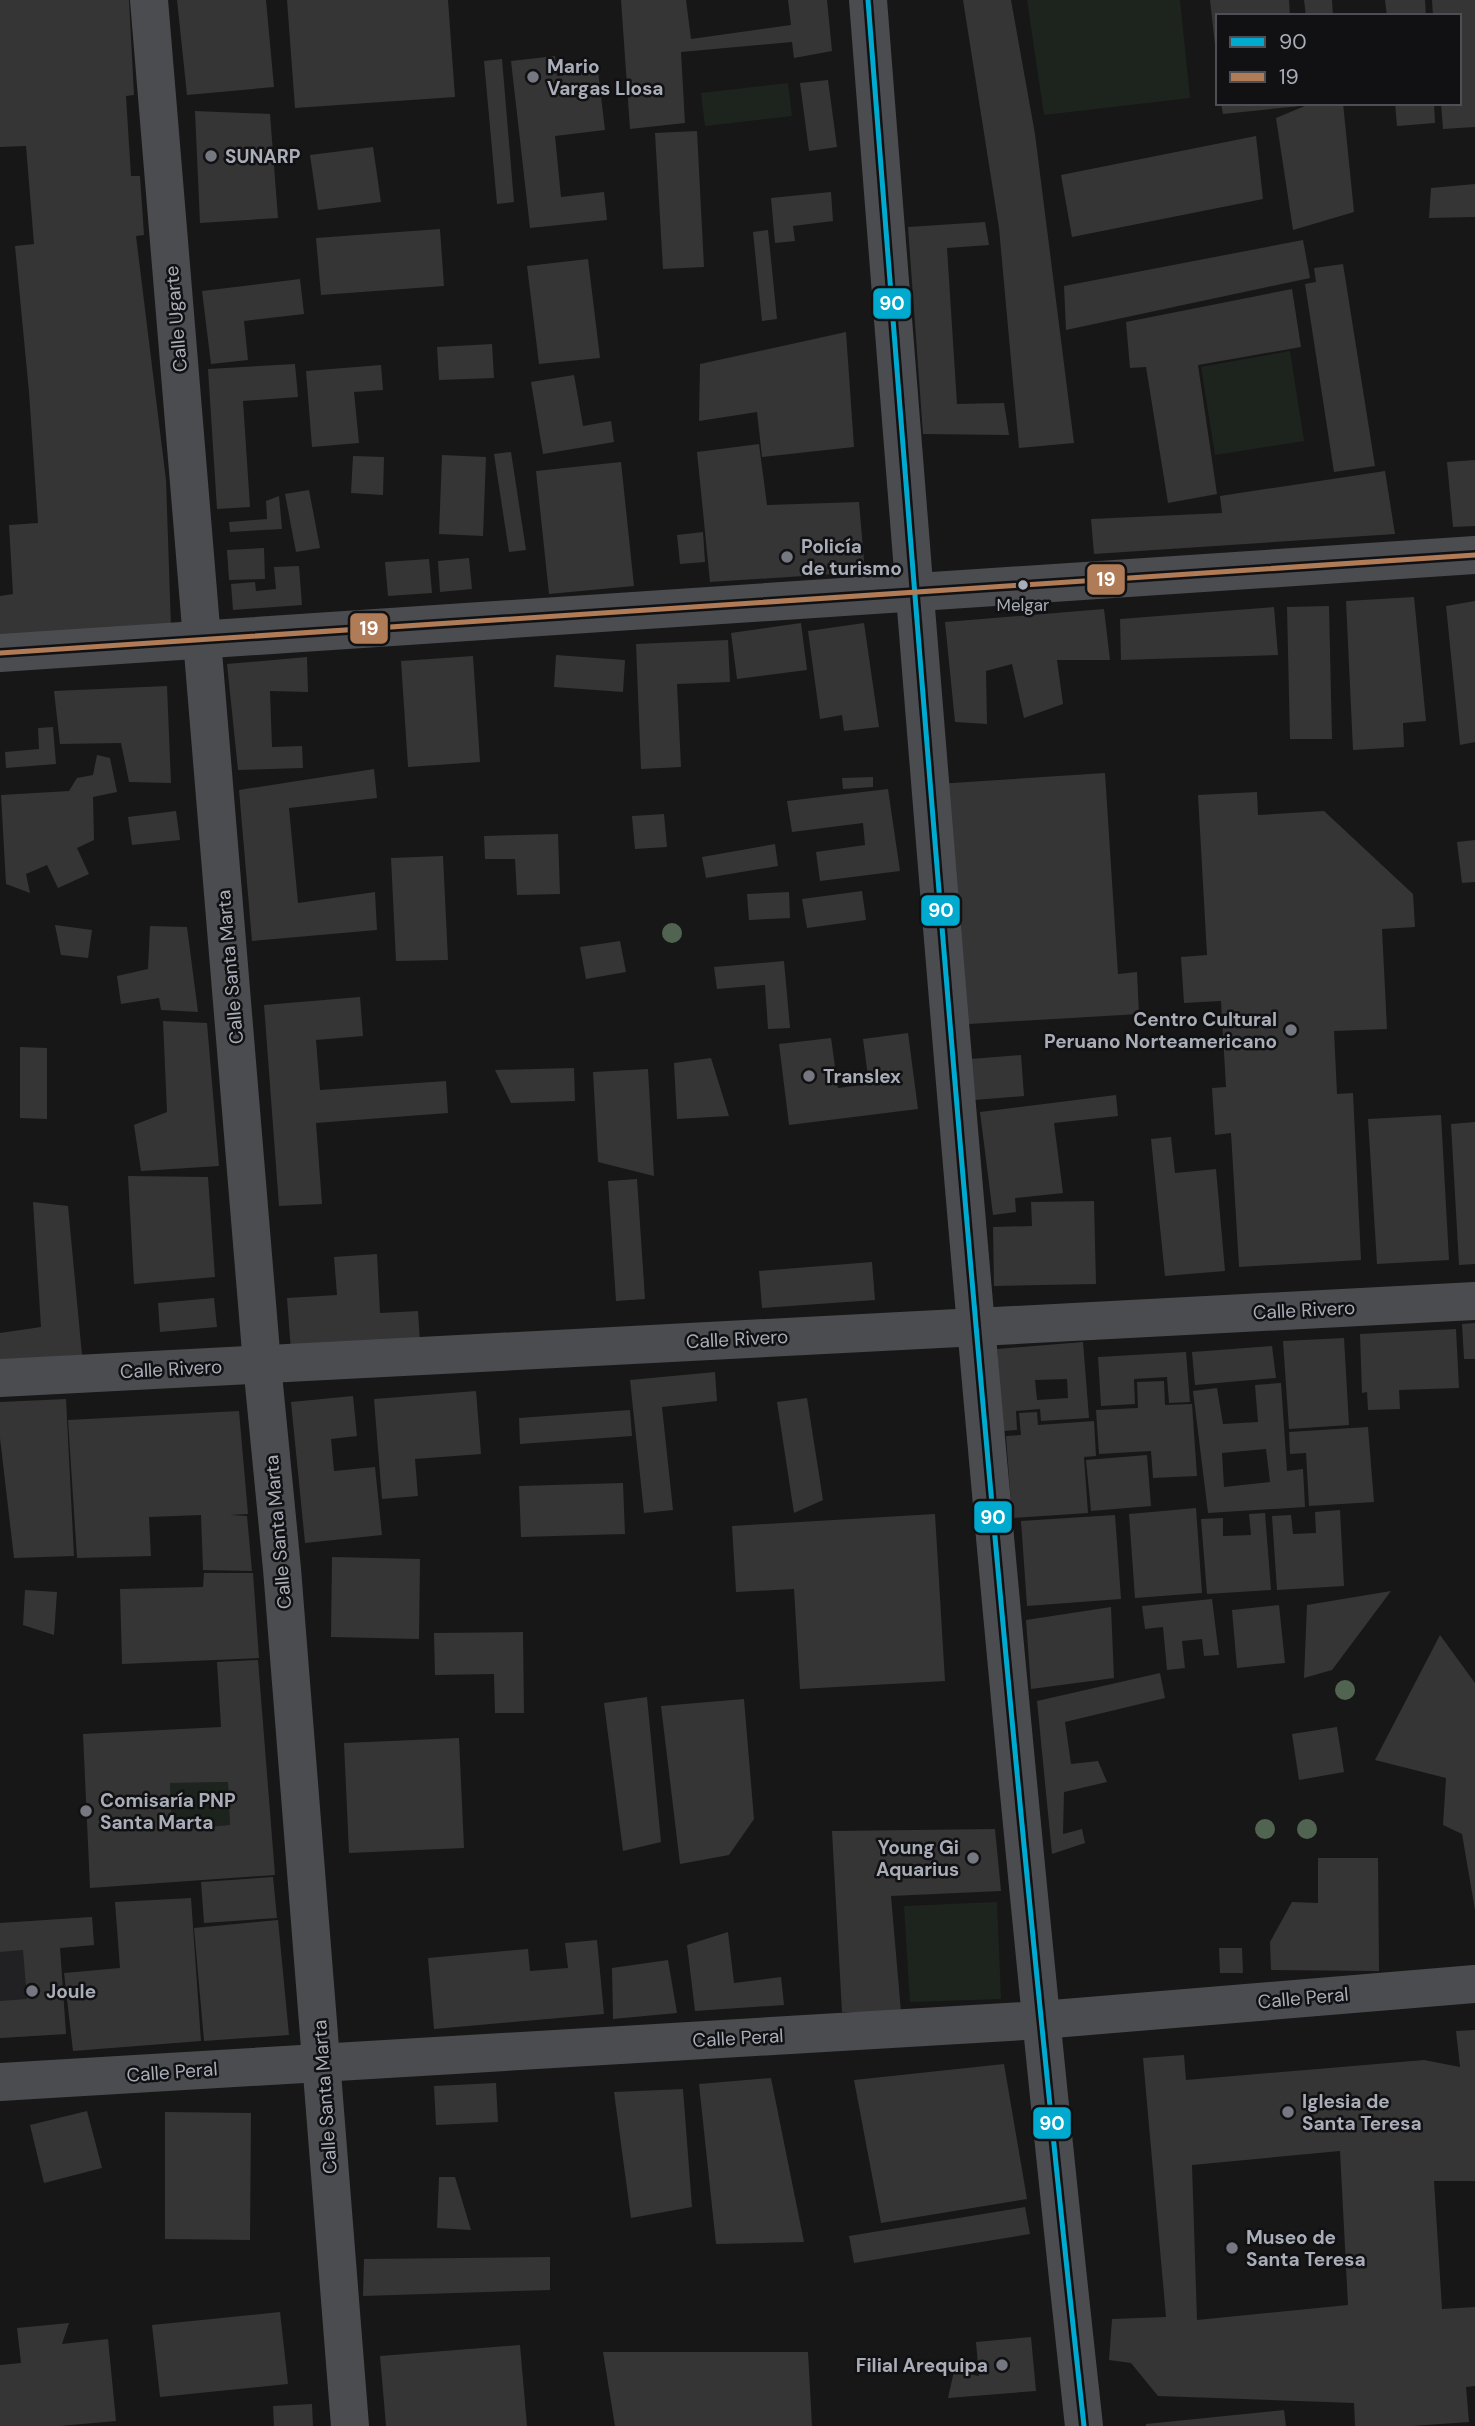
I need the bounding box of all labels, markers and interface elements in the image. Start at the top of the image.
legend [1216,14,1461,105]
text: 90 [1279,28,1307,56]
place label: Mario Vargas Llosa [547,54,663,101]
text: 19 [1279,63,1299,91]
marker: Mario Vargas Llosa [525,69,541,85]
place label: SUNARP [225,144,301,169]
marker: SUNARP [203,148,219,164]
street label: Calle Ugarte [159,265,193,373]
line badge: 90 [872,287,912,320]
text: 90 [879,291,905,316]
place label: Policía de turismo [801,534,902,581]
marker: Policía de turismo [779,549,795,565]
line badge: 19 [1086,563,1126,596]
text: 19 [1097,567,1115,592]
marker: Melgar [1016,578,1030,592]
place label: Melgar [997,594,1049,616]
line badge: 19 [349,612,389,645]
text: 19 [360,616,378,641]
street label: Calle Santa Marta [211,889,249,1045]
line badge: 90 [920,894,961,927]
text: 90 [928,898,954,923]
place label: Centro Cultural Peruano Norteamericano [1044,1007,1277,1054]
marker: Centro Cultural Peruano Norteamericano [1283,1022,1299,1038]
place label: Translex [823,1064,901,1089]
marker: Translex [801,1068,817,1084]
street label: Calle Rivero [1252,1295,1356,1325]
street label: Calle Rivero [685,1324,789,1354]
street label: Calle Rivero [119,1354,223,1384]
street label: Calle Santa Marta [259,1454,297,1610]
line badge: 90 [973,1500,1013,1534]
text: 90 [980,1505,1006,1530]
place label: Comisaría PNP Santa Marta [100,1788,236,1835]
marker: Comisaría PNP Santa Marta [78,1803,94,1819]
place label: Young Gi Aquarius [876,1835,959,1882]
marker: Young Gi Aquarius [965,1850,981,1866]
place label: Joule [46,1979,96,2004]
street label: Calle Peral [1257,1982,1349,2014]
marker: Joule [24,1983,40,1999]
street label: Calle Santa Marta [307,2019,343,2175]
street label: Calle Peral [692,2023,784,2053]
street label: Calle Peral [126,2056,218,2088]
place label: Iglesia de Santa Teresa [1302,2089,1422,2136]
marker: Iglesia de Santa Teresa [1280,2104,1296,2120]
line badge: 90 [1032,2106,1072,2140]
text: 90 [1039,2111,1065,2136]
place label: Museo de Santa Teresa [1246,2225,1366,2272]
marker: Museo de Santa Teresa [1224,2240,1240,2256]
place label: Filial Arequipa [856,2353,988,2378]
marker: Filial Arequipa [994,2357,1010,2373]

